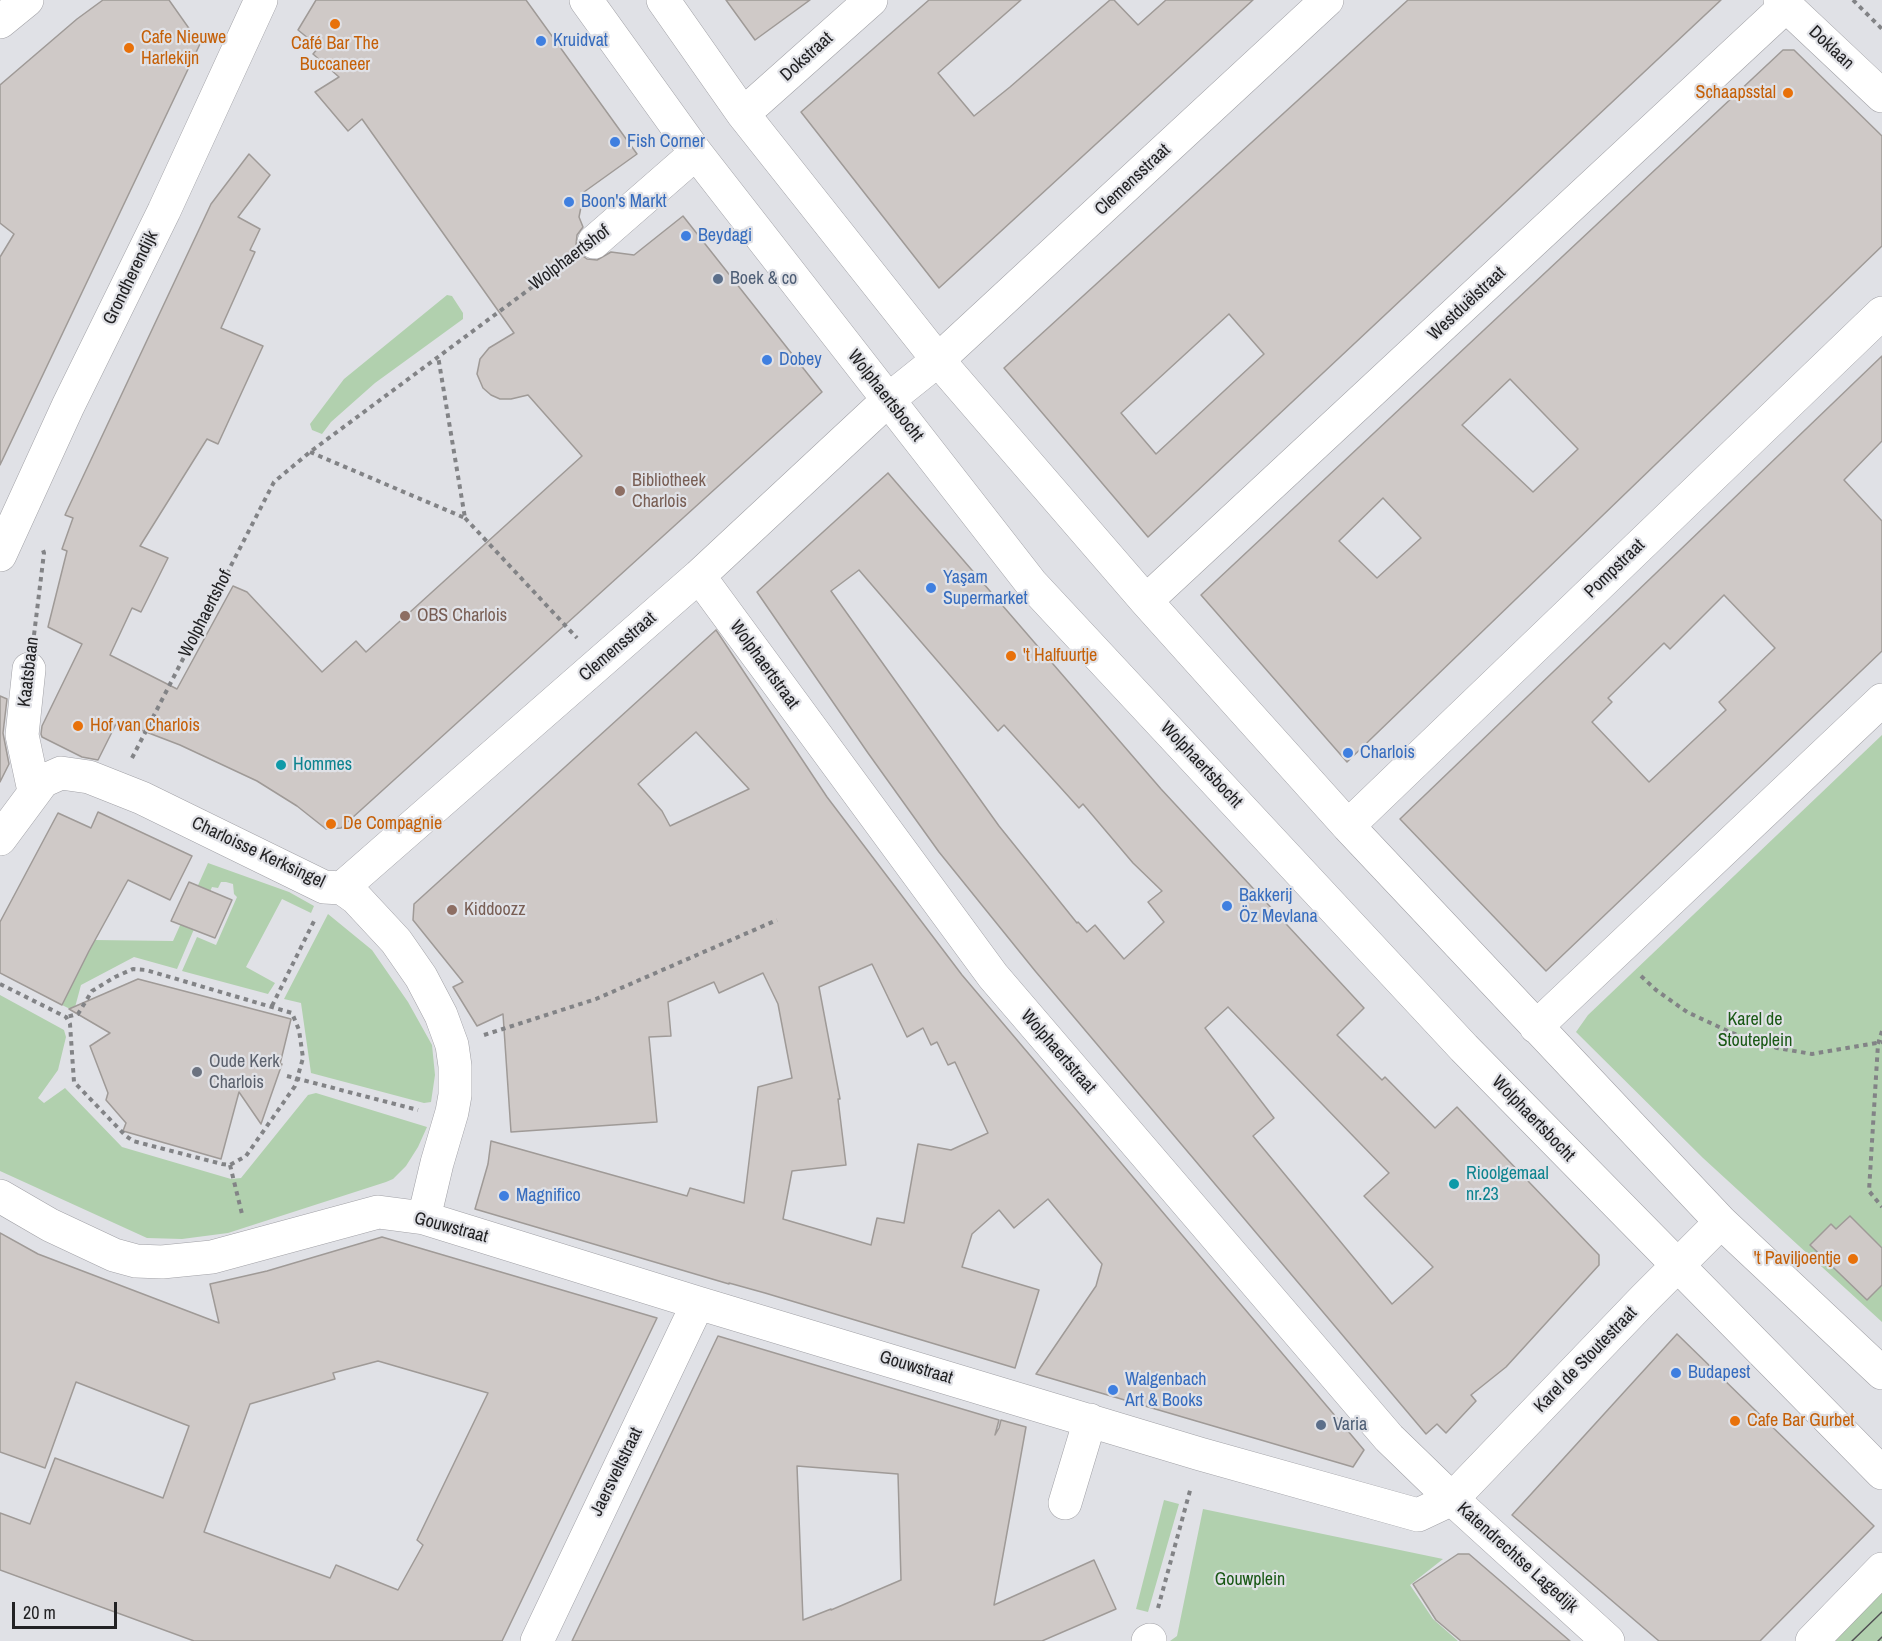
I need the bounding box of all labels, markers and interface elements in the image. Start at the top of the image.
marker: Café Bar The Buccaneer [328,17,342,31]
street label: Doklaan [1804,22,1858,74]
place label: Cafe Nieuwe Harlekijn [141,27,226,70]
street label: Dokstraat [776,28,838,86]
place label: Kruidvat [553,30,608,52]
place label: Café Bar The Buccaneer [291,33,379,76]
marker: Kruidvat [534,34,548,48]
marker: Cafe Nieuwe Harlekijn [122,41,136,55]
place label: Schaapsstal [1696,82,1776,104]
marker: Schaapsstal [1781,86,1795,100]
place label: Fish Corner [627,131,705,153]
marker: Fish Corner [608,135,622,149]
street label: Clemensstraat [1091,140,1175,220]
place label: Boon's Markt [581,191,667,213]
marker: Boon's Markt [562,195,576,209]
street label: Wolphaertshof [526,221,614,295]
place label: Beydagi [698,225,752,247]
street label: Grondherendijk [99,228,163,328]
marker: Beydagi [679,229,693,243]
street label: Westduëlstraat [1424,263,1510,345]
place label: Boek & co [730,268,797,290]
marker: Boek & co [711,272,725,286]
street label: Wolphaertsbocht [842,346,928,446]
place label: Dobey [779,349,822,371]
marker: Dobey [760,353,774,367]
place label: Bibliotheek Charlois [632,470,706,512]
marker: Bibliotheek Charlois [613,484,627,498]
street label: Pompstraat [1580,535,1650,603]
street label: Wolphaertshof [175,567,237,661]
place label: Yaşam Supermarket [943,567,1027,610]
marker: Yaşam Supermarket [924,581,938,595]
place label: OBS Charlois [417,605,507,627]
street label: Clemensstraat [575,608,661,686]
marker: OBS Charlois [398,609,412,623]
street label: Wolphaertstraat [725,617,803,713]
street label: Kaatsbaan [14,636,44,708]
place label: 't Halfuurtje [1023,645,1097,667]
marker: 't Halfuurtje [1004,649,1018,663]
place label: Hof van Charlois [90,715,200,737]
street label: Wolphaertsbocht [1155,717,1247,813]
marker: Hof van Charlois [71,719,85,733]
place label: Charlois [1360,742,1415,764]
marker: Charlois [1341,746,1355,760]
place label: Hommes [293,754,352,776]
marker: Hommes [274,758,288,772]
street label: Charloisse Kerksingel [188,813,328,893]
place label: De Compagnie [343,813,442,835]
marker: De Compagnie [324,817,338,831]
place label: Bakkerij Öz Mevlana [1239,885,1318,928]
place label: Kiddoozz [464,899,526,921]
marker: Bakkerij Öz Mevlana [1220,899,1234,913]
marker: Kiddoozz [445,903,459,917]
street label: Wolphaertstraat [1016,1006,1100,1098]
park label: Karel de Stouteplein [1718,1009,1792,1052]
place label: Oude Kerk Charlois [209,1051,280,1094]
marker: Oude Kerk Charlois [190,1065,204,1079]
street label: Wolphaertsbocht [1487,1072,1579,1166]
place label: Rioolgemaal nr.23 [1466,1163,1549,1206]
marker: Rioolgemaal nr.23 [1447,1177,1461,1191]
place label: Magnifico [516,1185,581,1207]
marker: Magnifico [497,1189,511,1203]
street label: Gouwstraat [412,1208,490,1248]
place label: 't Paviljoentje [1754,1248,1841,1270]
marker: 't Paviljoentje [1846,1252,1860,1266]
street label: Karel de Stoutestraat [1530,1303,1642,1417]
street label: Gouwstraat [877,1347,955,1389]
place label: Budapest [1688,1362,1750,1384]
marker: Budapest [1669,1366,1683,1380]
place label: Walgenbach Art & Books [1125,1369,1207,1412]
marker: Walgenbach Art & Books [1106,1383,1120,1397]
place label: Cafe Bar Gurbet [1747,1410,1854,1432]
place label: Varia [1333,1414,1367,1436]
marker: Cafe Bar Gurbet [1728,1414,1742,1428]
marker: Varia [1314,1418,1328,1432]
street label: Jaersveltstraat [586,1424,648,1520]
street label: Katendrechtse Lagedijk [1452,1498,1582,1618]
park label: Gouwplein [1215,1569,1285,1591]
scale bar [15,1590,120,1628]
text: 20 m [23,1600,56,1625]

